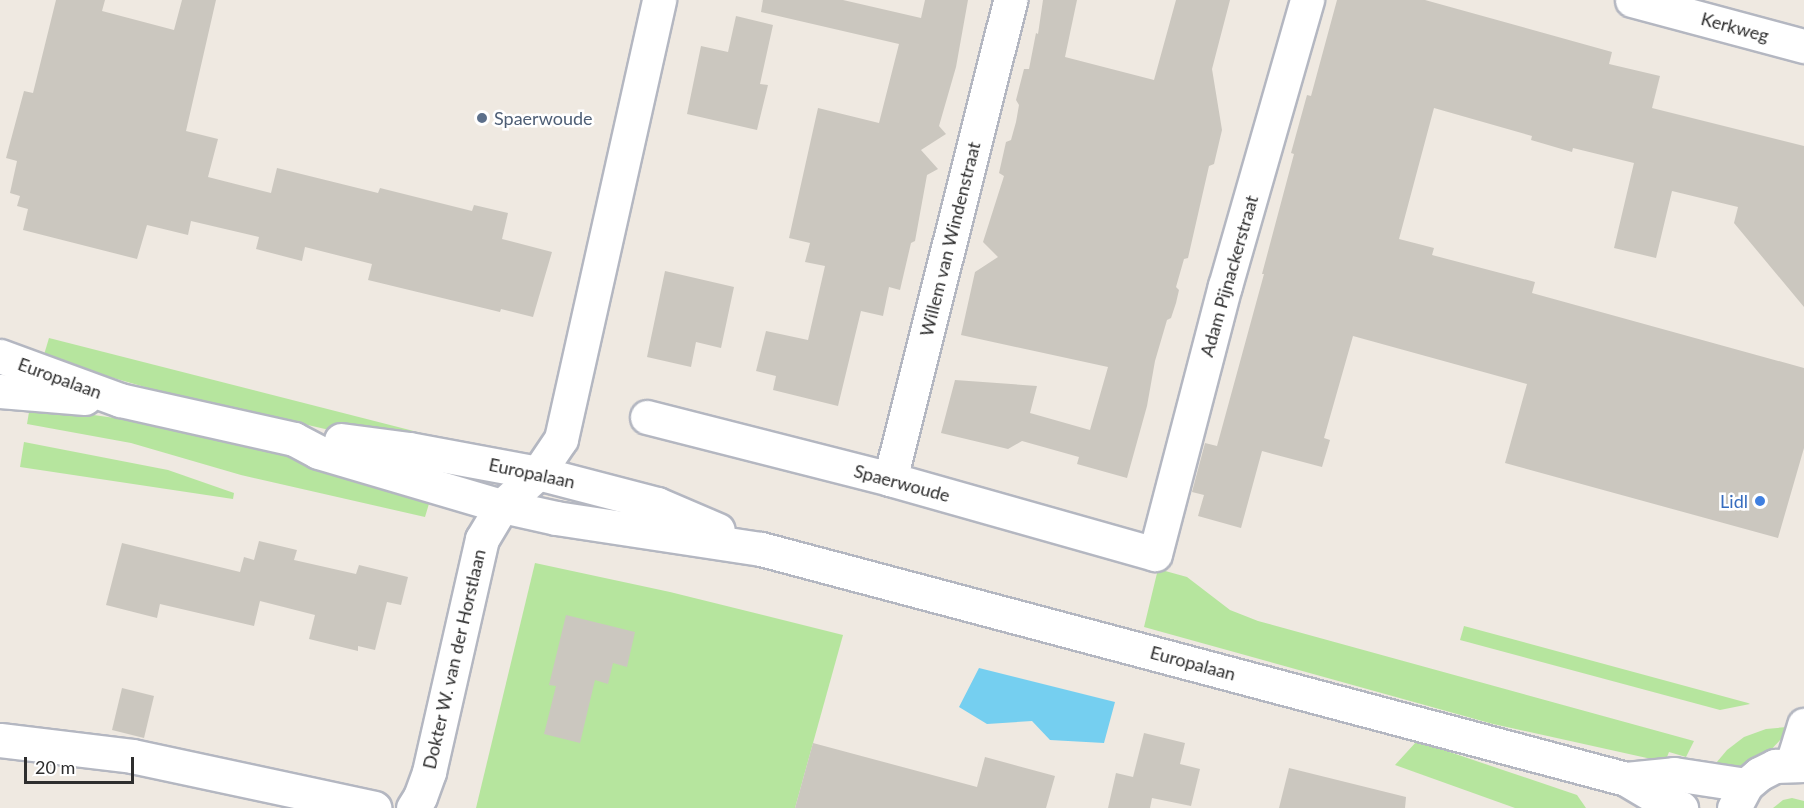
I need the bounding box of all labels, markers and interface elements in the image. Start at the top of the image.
street label: Kerkweg [1699,8,1771,46]
place label: Spaerwoude [494,107,592,129]
marker: Spaerwoude [475,111,489,125]
street label: Willem van Windenstraat [915,139,985,339]
street label: Adam Pijnackerstraat [1196,193,1262,359]
street label: Europalaan [15,353,105,403]
street label: Europalaan [487,453,577,493]
street label: Spaerwoude [852,460,952,506]
place label: Lidl [1720,490,1748,512]
marker: Lidl [1753,494,1767,508]
street label: Dokter W. van der Horstlaan [418,546,490,772]
street label: Europalaan [1148,641,1238,685]
scale bar [27,745,136,783]
text: 20 m [35,756,75,778]

